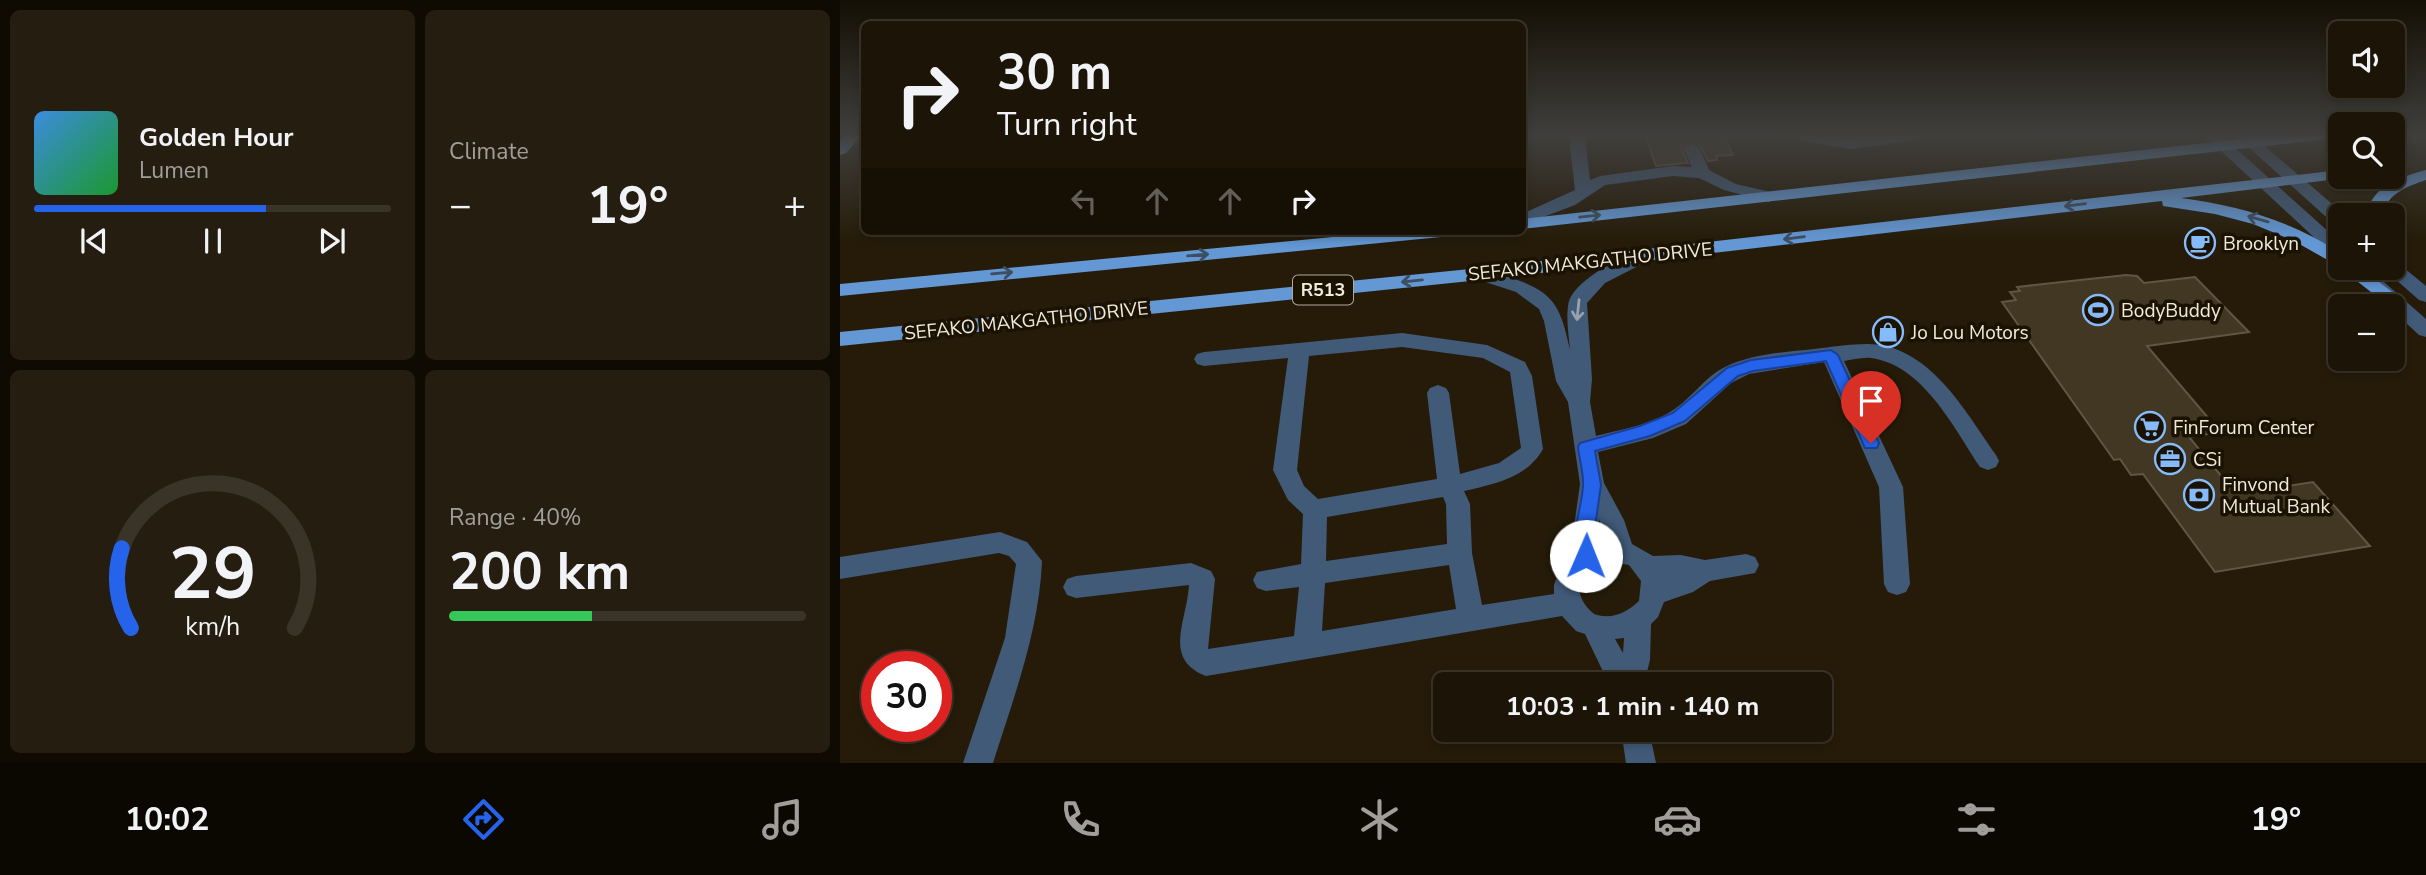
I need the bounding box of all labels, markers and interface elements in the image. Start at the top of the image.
map controls [2328,21,2405,371]
button: sound [2328,21,2405,98]
text: 30 m [997,39,1112,106]
icon: right [882,49,973,140]
text: Turn right [997,103,1137,146]
button: search [2328,112,2405,189]
text: Golden Hour [139,120,294,155]
text: Climate [449,136,529,167]
text: Lumen [139,155,209,186]
text: 19° [586,170,669,241]
text: − [449,180,472,231]
text: + [783,180,806,231]
icon: left [1065,182,1103,220]
icon: ahead [1138,182,1176,220]
icon: ahead [1211,182,1249,220]
icon: right [1284,182,1322,220]
one-way arrow [2064,199,2086,212]
button: + [2328,203,2405,280]
one-way arrow [1579,210,1601,223]
one-way arrow [2247,212,2269,225]
icon: previous [75,222,113,260]
icon: pause [194,222,232,260]
icon: next [313,222,351,260]
cafe icon: Brooklyn [2183,226,2217,260]
place label: Brooklyn [2223,231,2299,257]
one-way arrow [1783,232,1805,245]
street label: SEFAKO MAKGATHO DRIVE [1467,236,1714,288]
one-way arrow [1186,248,1209,261]
one-way arrow [991,266,1013,279]
one-way arrow [1401,275,1424,288]
road number: R513 [1293,276,1353,304]
sports icon: BodyBuddy [2081,293,2115,327]
button: − [2328,294,2405,371]
street label: SEFAKO MAKGATHO DRIVE [903,295,1150,347]
one-way arrow [1571,298,1584,321]
place label: BodyBuddy [2121,298,2221,324]
shop icon: Jo Lou Motors [1871,315,1905,349]
place label: Jo Lou Motors [1910,320,2029,346]
pin [1841,371,1901,443]
icon: arrive [1852,382,1890,420]
supermarket icon: FinForum Center [2133,410,2167,444]
place label: FinForum Center [2173,415,2315,441]
office icon: CSi [2153,442,2187,476]
place label: CSi [2193,447,2222,473]
place label: Finvond Mutual Bank [2222,472,2330,520]
bank icon: Finvond Mutual Bank [2182,478,2216,512]
text: Range · 40% [449,502,581,533]
position arrow [1549,519,1623,593]
text: 29 [169,524,256,624]
text: 200 km [449,536,630,607]
text: km/h [185,609,240,643]
speed limit sign: 30 [861,651,952,742]
text: 10:03 · 1 min · 140 m [1506,689,1759,724]
icon: directions [459,795,508,844]
icon: music [758,795,807,844]
icon: phone [1056,795,1105,844]
icon: climate [1355,795,1404,844]
icon: car [1653,795,1702,844]
icon: filters [1952,795,2001,844]
text: 10:02 [125,798,210,841]
text: 19° [2251,798,2301,841]

